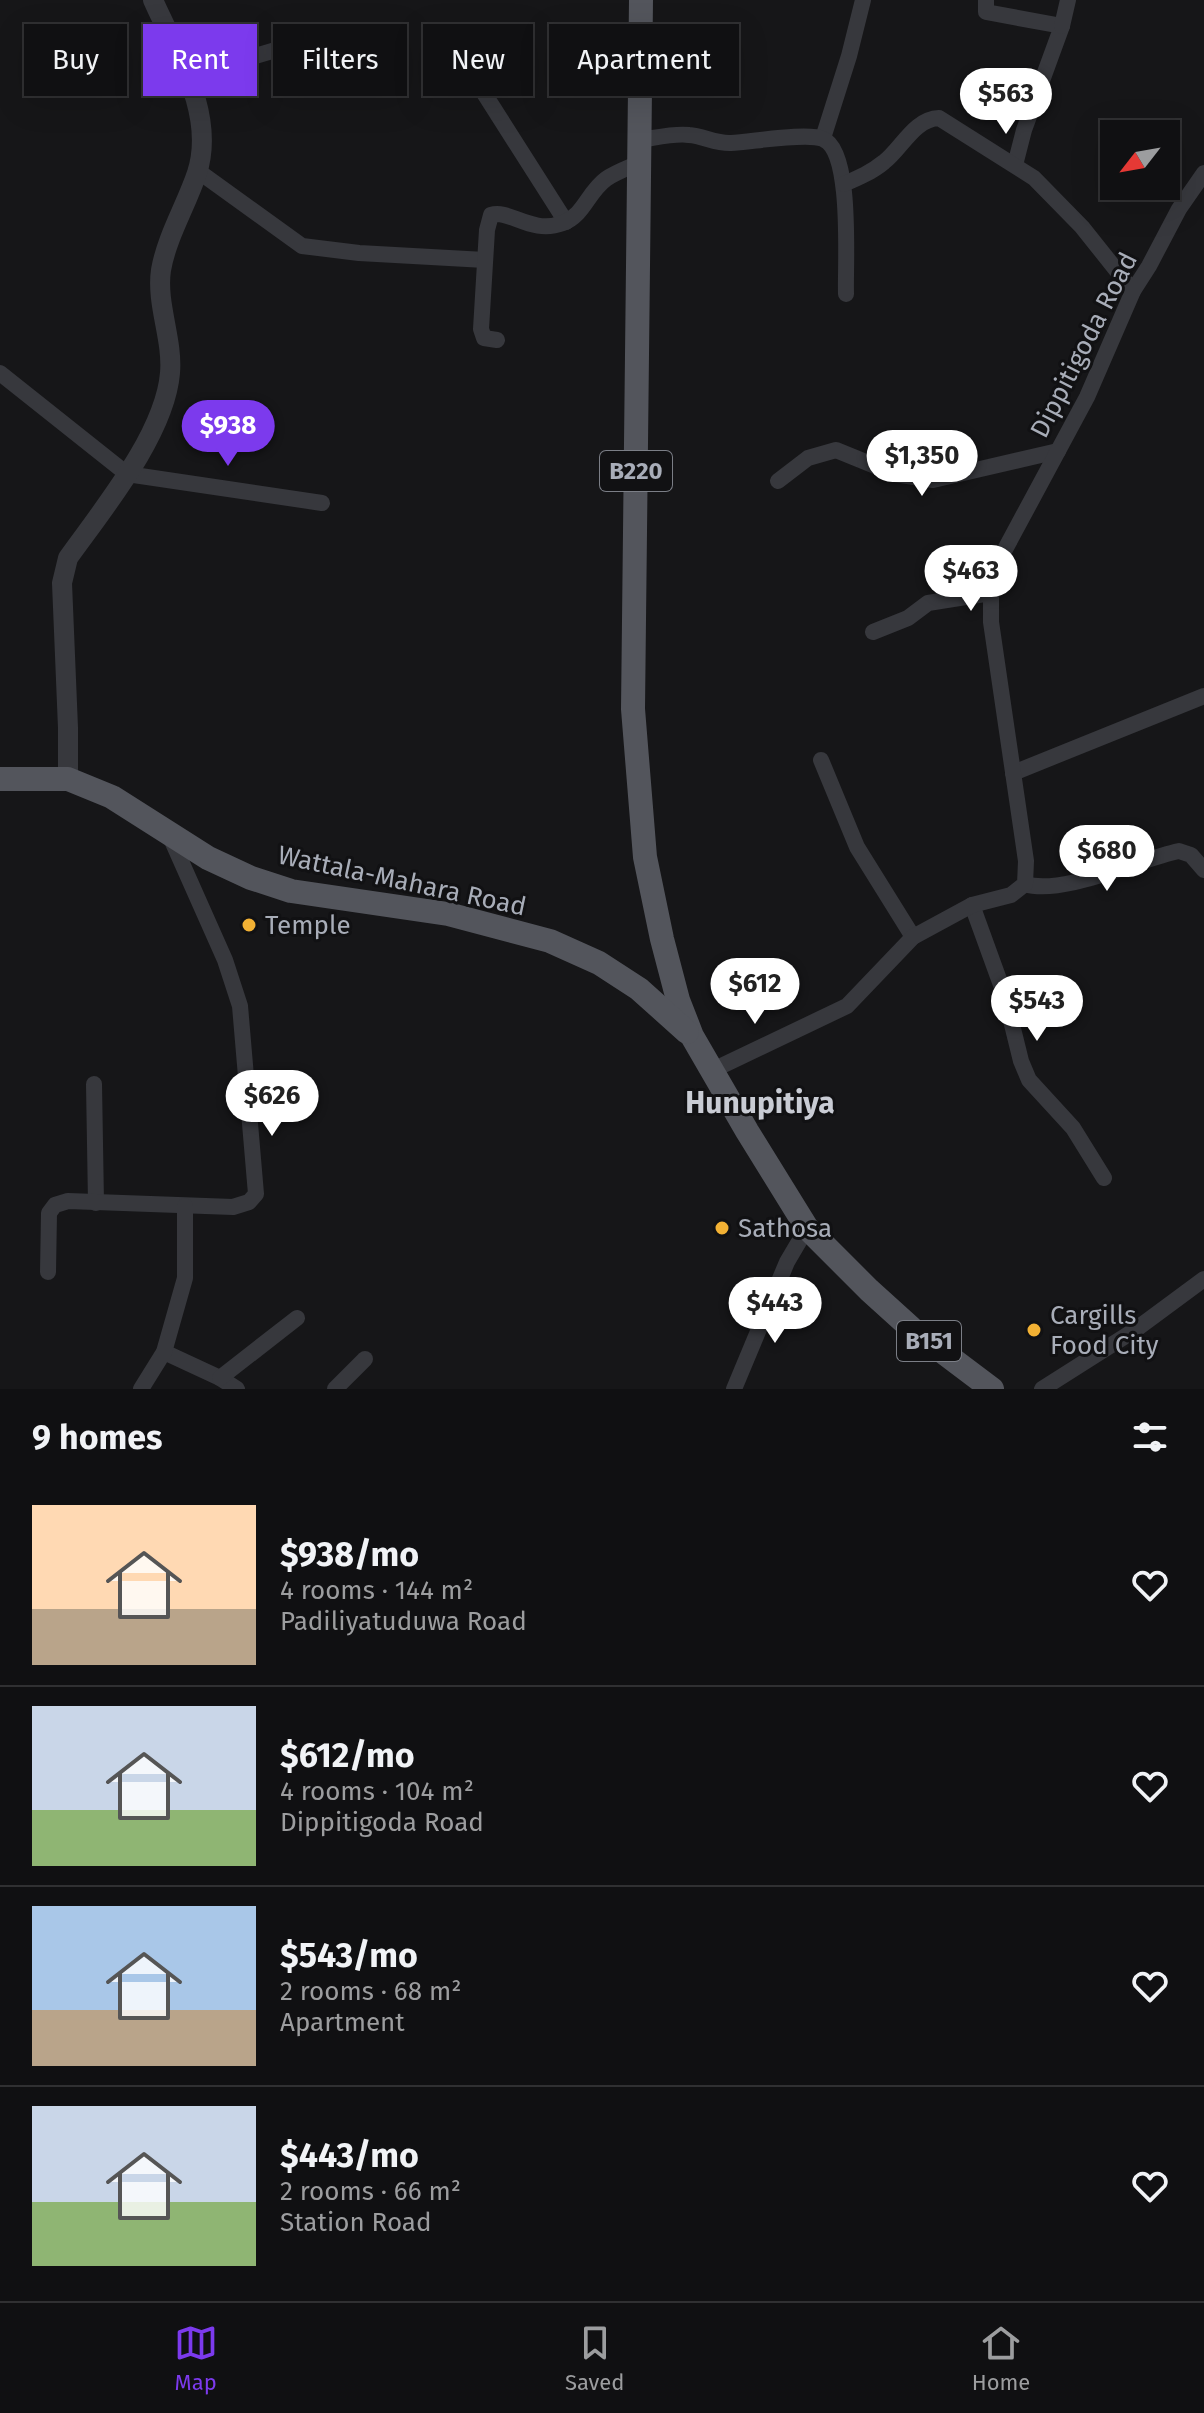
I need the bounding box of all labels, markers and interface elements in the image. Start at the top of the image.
chip: Buy [24,24,127,96]
chip: Rent [143,24,257,96]
chip: Filters [273,24,407,96]
chip: New [423,24,533,96]
chip: Apartment [549,24,739,96]
pin: $563 [959,68,1053,136]
text: $563 [978,78,1034,109]
north arrow [1100,120,1180,200]
map controls [1100,120,1180,200]
street label: Dippitigoda Road [1024,247,1144,443]
pin: $938 [181,400,275,468]
text: $938 [200,410,256,441]
pin: $1,350 [857,430,987,498]
text: $1,350 [885,440,959,471]
road number: B220 [600,451,672,491]
pin: $463 [924,545,1018,613]
text: $463 [943,555,999,586]
pin: $680 [1060,825,1154,893]
text: $680 [1077,835,1137,866]
street label: Wattala-Mahara Road [275,840,529,922]
place label: Temple [265,910,351,941]
marker: Temple [240,916,258,934]
pin: $612 [708,958,802,1026]
text: $612 [729,968,782,999]
pin: $543 [990,975,1084,1043]
text: $543 [1009,985,1065,1016]
pin: $626 [225,1070,319,1138]
text: $626 [244,1080,300,1111]
district label: Hunupitiya [685,1085,835,1121]
place label: Sathosa [738,1213,832,1244]
marker: Sathosa [713,1219,731,1237]
pin: $443 [728,1277,822,1345]
text: $443 [747,1287,803,1318]
place label: Cargills Food City [1050,1300,1159,1361]
road number: B151 [897,1321,961,1361]
marker: Cargills Food City [1025,1321,1043,1339]
icon: filters [1128,1415,1172,1459]
text: 9 homes [32,1417,163,1458]
text: $938/mo [280,1534,419,1575]
icon: home [96,1537,192,1633]
icon: heart [1128,1563,1172,1607]
text: 4 rooms · 144 m² [280,1575,473,1606]
text: Padiliyatuduwa Road [280,1606,527,1637]
text: $612/mo [280,1735,415,1776]
icon: home [96,1738,192,1834]
icon: heart [1128,1764,1172,1808]
text: 4 rooms · 104 m² [280,1776,474,1807]
text: Dippitigoda Road [280,1807,484,1838]
text: $543/mo [280,1935,418,1976]
icon: home [96,1938,192,2034]
icon: heart [1128,1964,1172,2008]
text: 2 rooms · 68 m² [280,1976,461,2007]
text: Apartment [280,2007,405,2038]
text: $443/mo [280,2135,419,2176]
icon: home [96,2138,192,2234]
icon: heart [1128,2164,1172,2208]
text: 2 rooms · 66 m² [280,2176,461,2207]
text: Station Road [280,2207,432,2238]
tab: Map [174,2321,218,2396]
tab: Saved [565,2321,624,2396]
tab: Home [972,2321,1030,2396]

